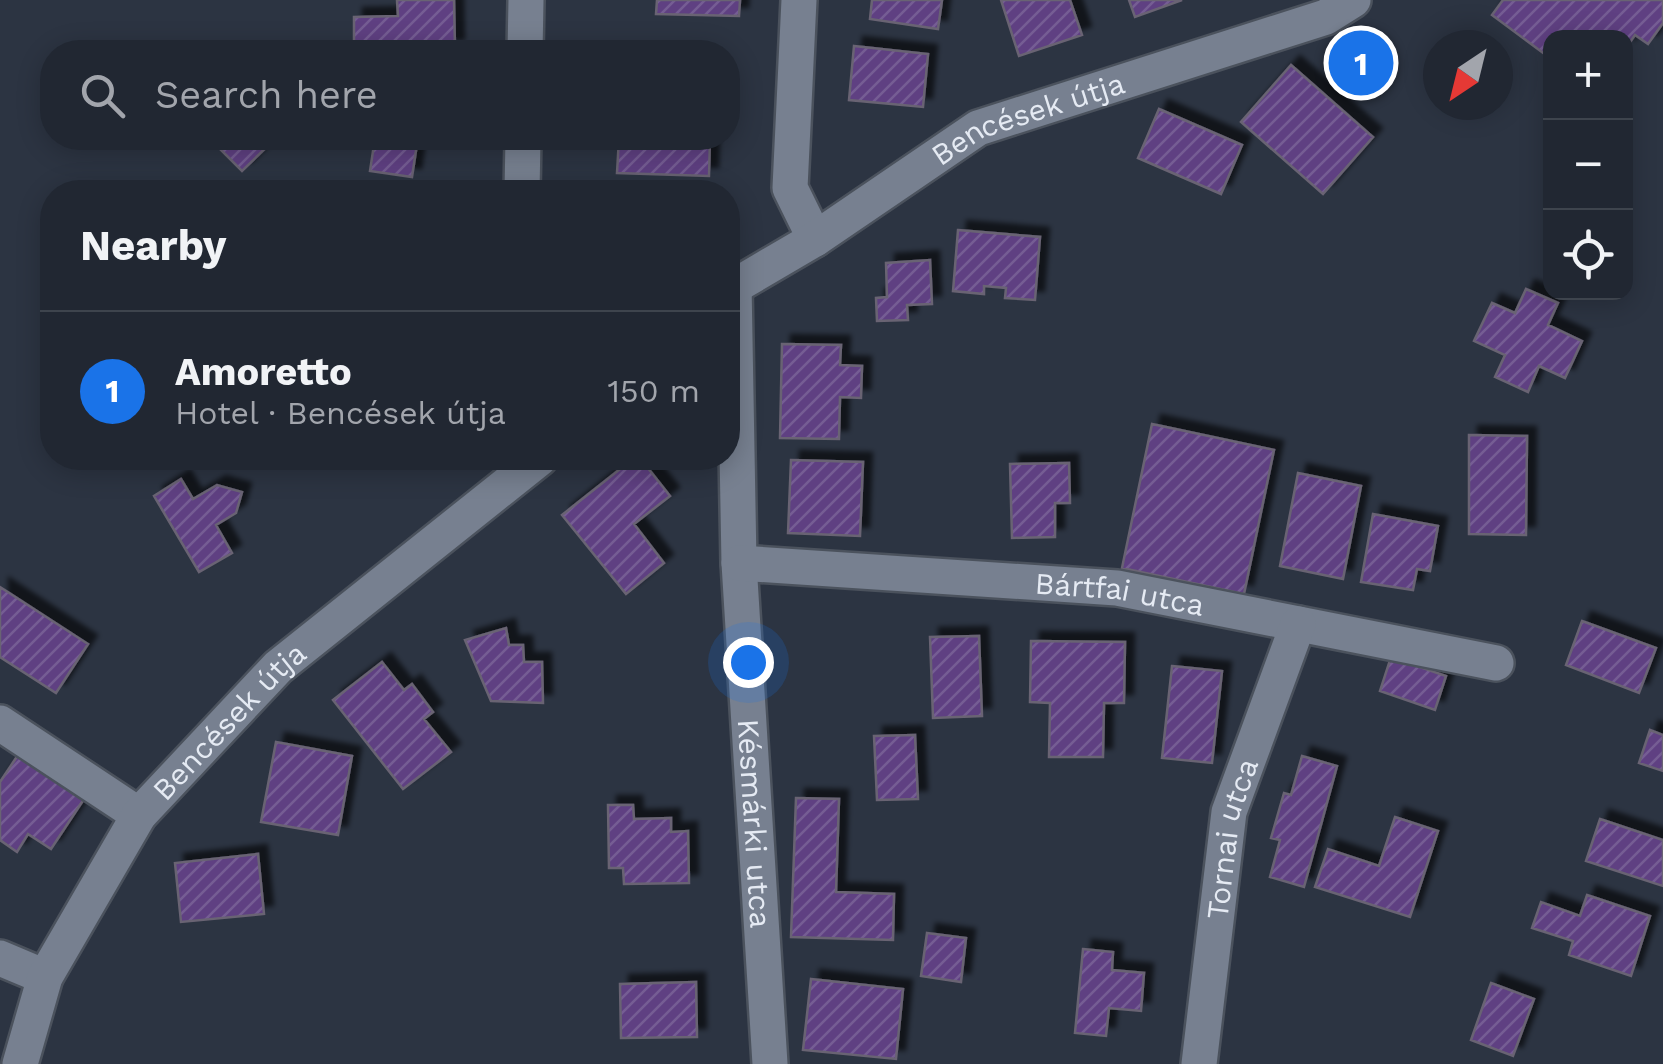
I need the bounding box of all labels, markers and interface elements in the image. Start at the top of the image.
pin: 1 [1328,26,1394,100]
north arrow [1423,30,1513,120]
map controls [1543,30,1633,300]
button: + [1543,30,1633,120]
search box [40,40,740,150]
street label: Bencések útja [925,65,1129,172]
icon: search [75,68,130,123]
text: Search here [155,73,378,117]
button: − [1543,120,1633,210]
button: locate [1543,210,1633,300]
text: Nearby [80,221,227,270]
text: Amoretto [175,350,352,394]
text: 1 [106,372,119,410]
text: 150 m [608,372,700,410]
text: Hotel · Bencések útja [175,394,506,432]
street label: Bártfai utca [1034,565,1207,622]
street label: Bencések útja [145,635,312,807]
your location [723,637,774,688]
street label: Késmárki utca [731,718,779,929]
street label: Tornai utca [1199,753,1265,921]

